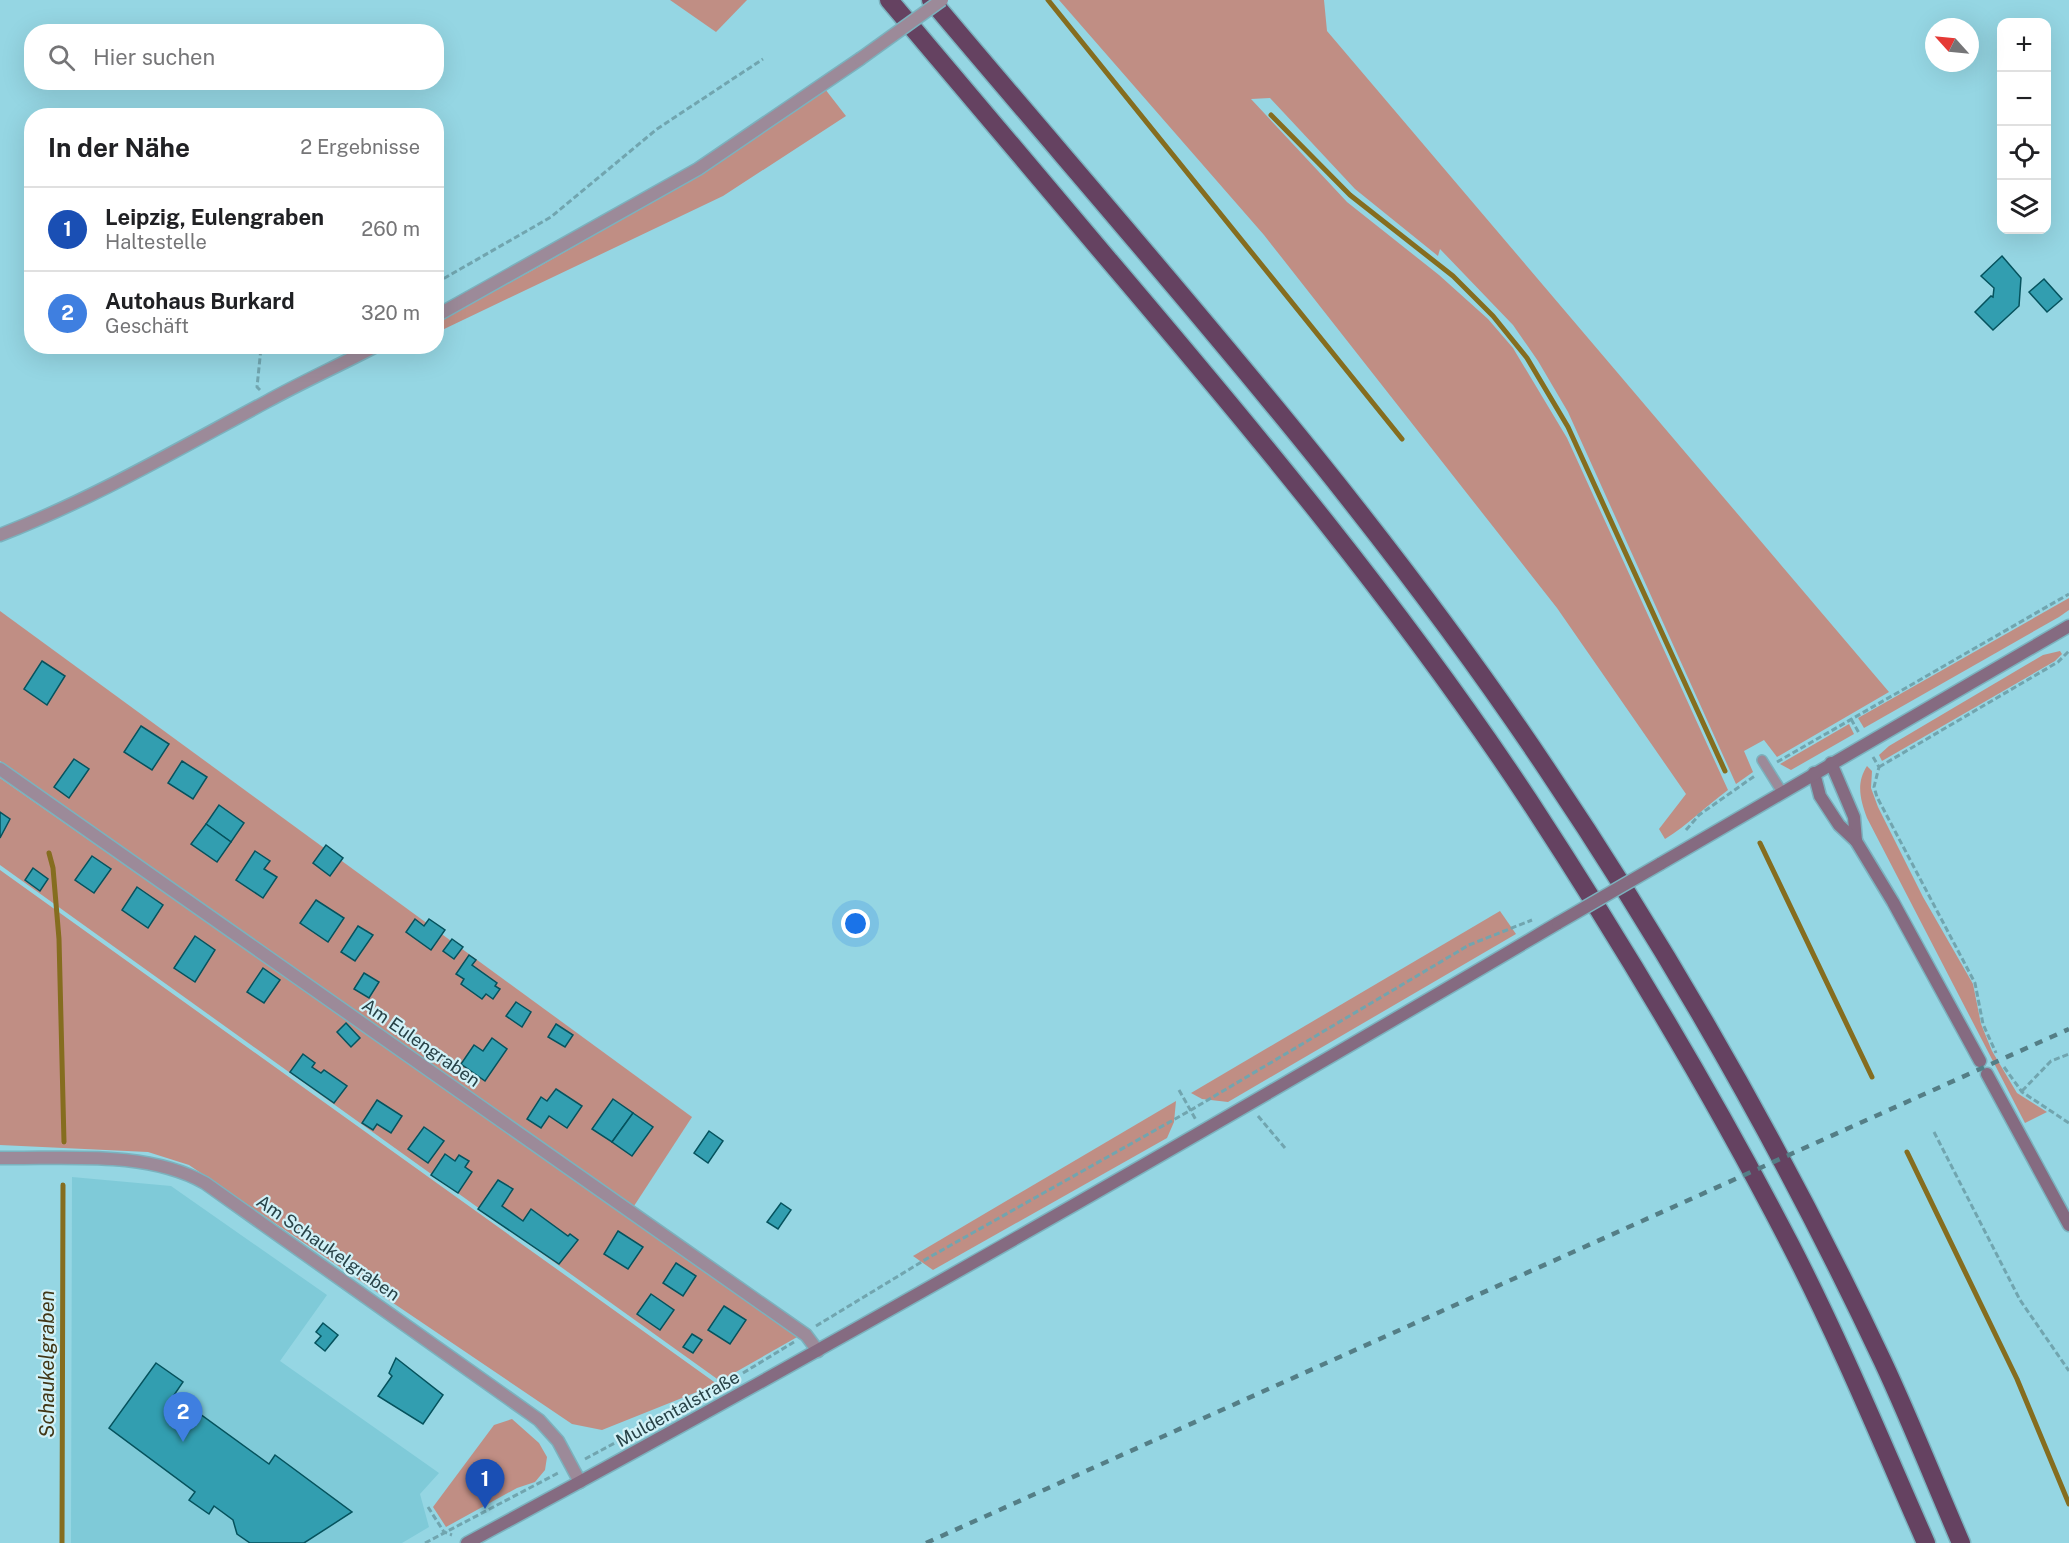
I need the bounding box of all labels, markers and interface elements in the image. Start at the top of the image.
north arrow [1925,18,1979,72]
map controls [1997,18,2051,234]
button: + [1997,18,2051,72]
search box [24,24,444,90]
icon: search [45,41,78,74]
text: Hier suchen [93,44,215,70]
button: − [1997,72,2051,126]
button: locate [1997,126,2051,180]
text: In der Nähe [48,132,190,163]
text: 2 Ergebnisse [300,135,420,159]
button: layers [1997,180,2051,234]
text: Leipzig, Eulengraben [105,204,324,230]
text: 1 [63,217,72,241]
text: 260 m [361,217,420,241]
text: Haltestelle [105,230,207,254]
text: Autohaus Burkard [105,288,295,314]
text: 2 [61,301,74,325]
text: 320 m [361,301,420,325]
text: Geschäft [105,314,189,338]
your location [841,909,870,938]
street label: Am Eulengraben [358,994,484,1091]
street label: Am Schaukelgraben [253,1190,404,1305]
water label: Schaukelgraben [35,1290,59,1438]
street label: Muldentalstraße [612,1366,743,1451]
pin: 2 [164,1392,202,1442]
pin: 1 [466,1460,504,1509]

